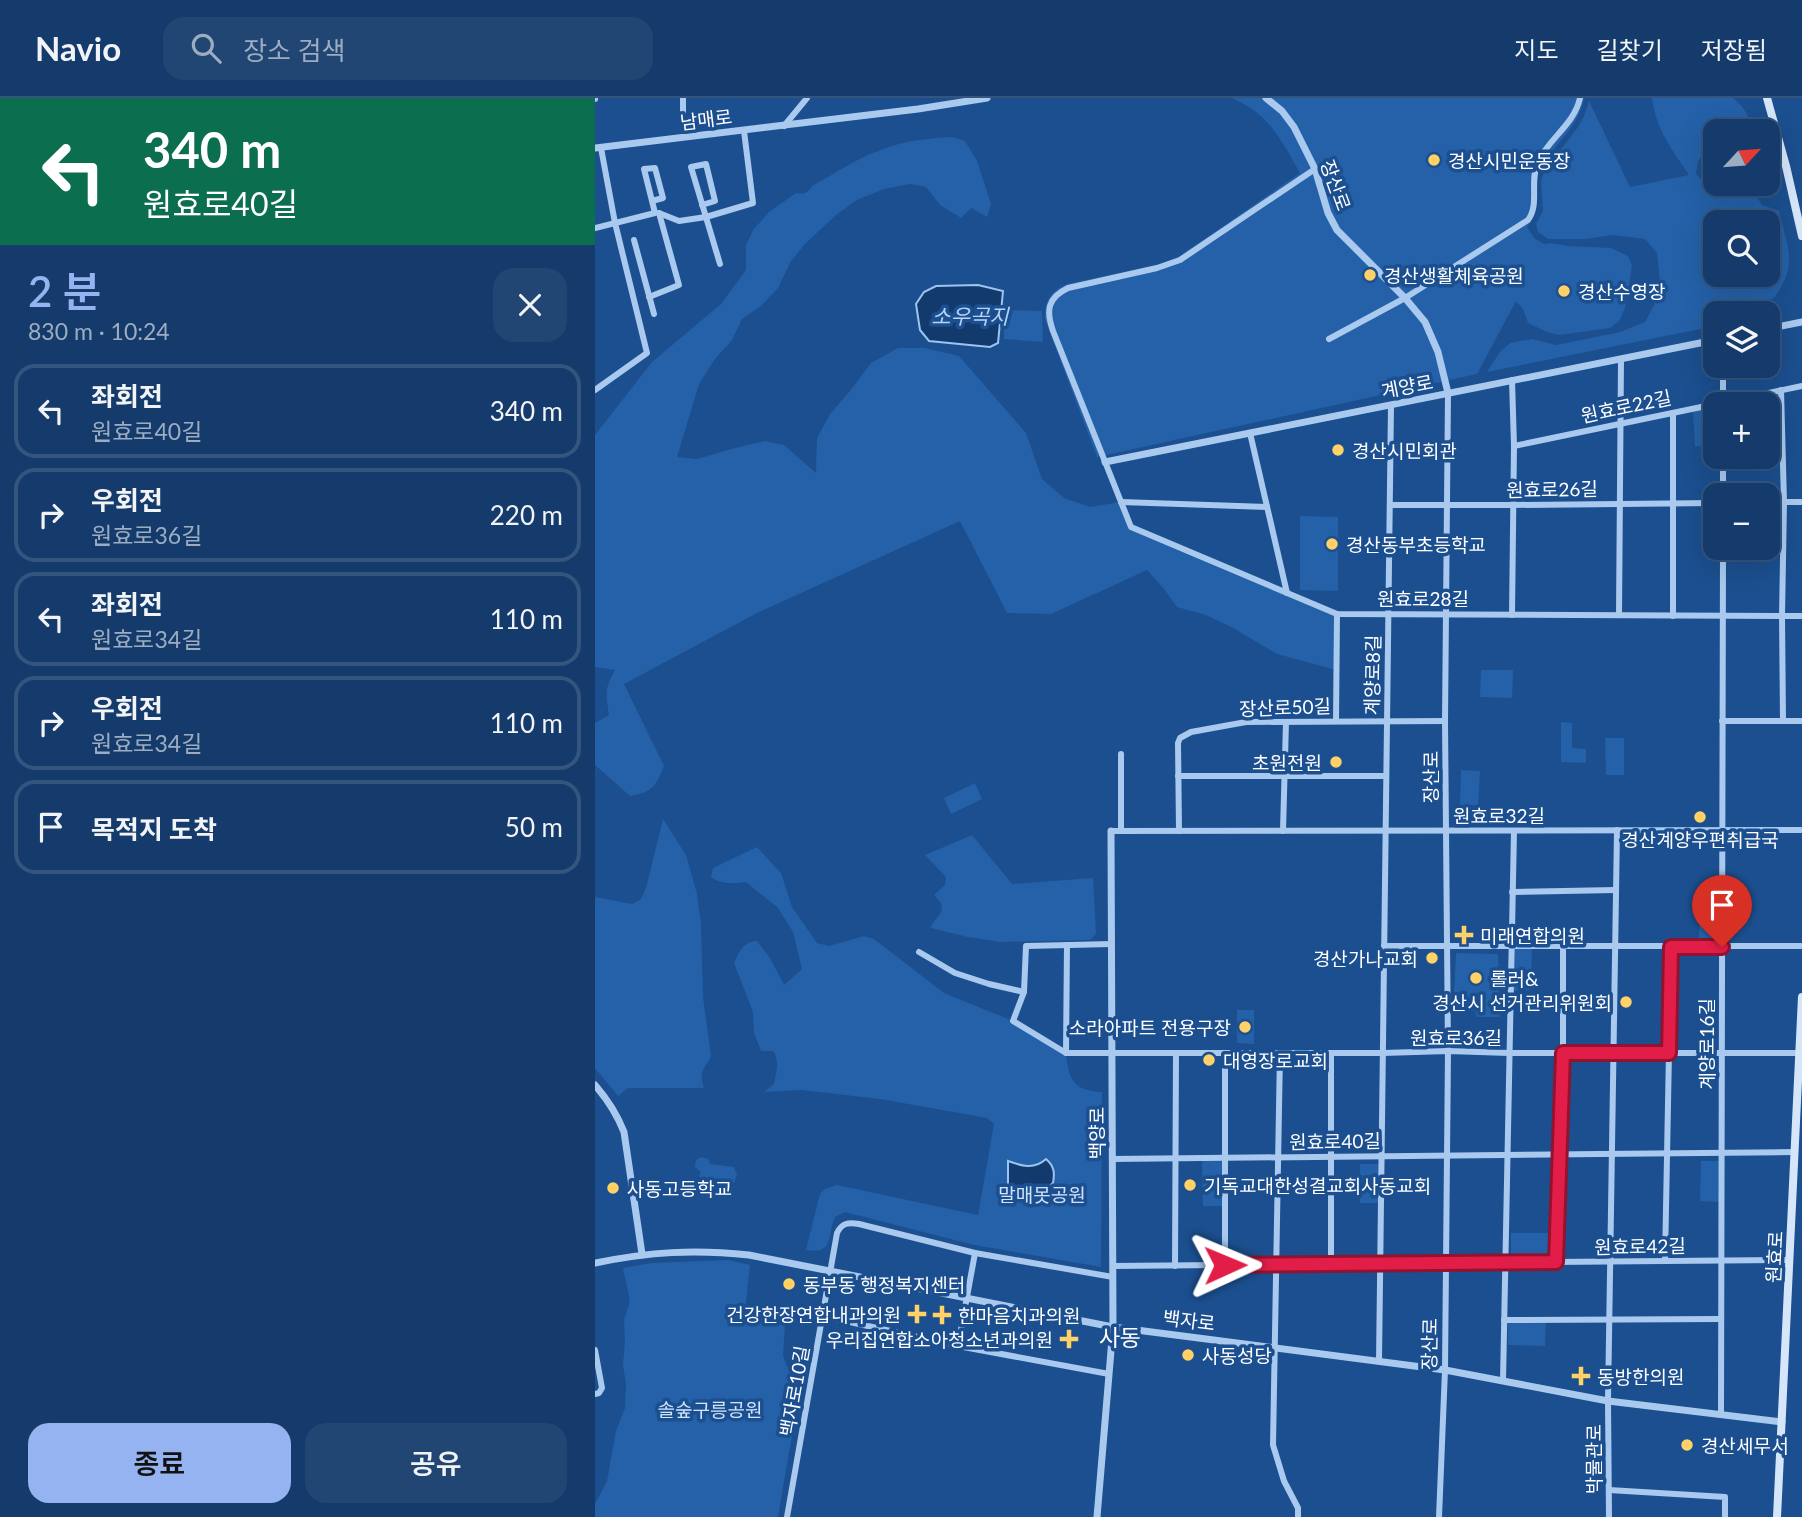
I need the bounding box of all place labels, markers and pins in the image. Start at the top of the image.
place label: 경산시민운동장 [1448,149,1570,172]
marker: 경산시민운동장 [1426,152,1442,168]
place label: 경산생활체육공원 [1384,264,1524,287]
marker: 경산생활체육공원 [1362,267,1378,283]
place label: 경산수영장 [1578,280,1665,303]
marker: 경산수영장 [1556,283,1572,299]
place label: 경산시민회관 [1352,439,1457,462]
marker: 경산시민회관 [1330,442,1346,458]
place label: 경산동부초등학교 [1346,533,1486,556]
marker: 경산동부초등학교 [1324,536,1340,552]
place label: 초원전원 [1252,751,1322,774]
marker: 초원전원 [1328,754,1344,770]
marker: 경산계양우편취급국 [1692,809,1708,825]
place label: 경산계양우편취급국 [1621,828,1779,851]
pin [1692,875,1752,947]
place label: 미래연합의원 [1480,924,1585,947]
marker: 미래연합의원 [1454,925,1474,945]
place label: 경산가나교회 [1313,947,1418,970]
marker: 경산가나교회 [1424,950,1440,966]
place label: 롤러& [1490,967,1539,990]
marker: 롤러& [1468,970,1484,986]
place label: 경산시 선거관리위원회 [1432,991,1612,1014]
marker: 경산시 선거관리위원회 [1618,994,1634,1010]
place label: 소라아파트 전용구장 [1069,1016,1231,1039]
marker: 소라아파트 전용구장 [1237,1019,1253,1035]
place label: 대영장로교회 [1223,1049,1328,1072]
marker: 대영장로교회 [1201,1052,1217,1068]
place label: 기독교대한성결교회사동교회 [1204,1174,1431,1197]
place label: 사동고등학교 [627,1177,732,1200]
marker: 기독교대한성결교회사동교회 [1182,1177,1198,1193]
marker: 사동고등학교 [605,1180,621,1196]
place label: 동부동 행정복지센터 [803,1273,965,1296]
marker: 동부동 행정복지센터 [781,1276,797,1292]
place label: 건강한장연합내과의원 [726,1303,901,1326]
marker: 건강한장연합내과의원 [907,1304,927,1324]
place label: 한마음치과의원 [958,1304,1080,1327]
marker: 한마음치과의원 [932,1305,952,1325]
place label: 우리집연합소아청소년과의원 [826,1328,1053,1351]
marker: 우리집연합소아청소년과의원 [1059,1329,1079,1349]
place label: 사동성당 [1202,1344,1272,1367]
marker: 사동성당 [1180,1347,1196,1363]
place label: 동방한의원 [1597,1365,1684,1388]
marker: 동방한의원 [1571,1366,1591,1386]
place label: 경산세무서 [1701,1434,1788,1457]
marker: 경산세무서 [1679,1437,1695,1453]

